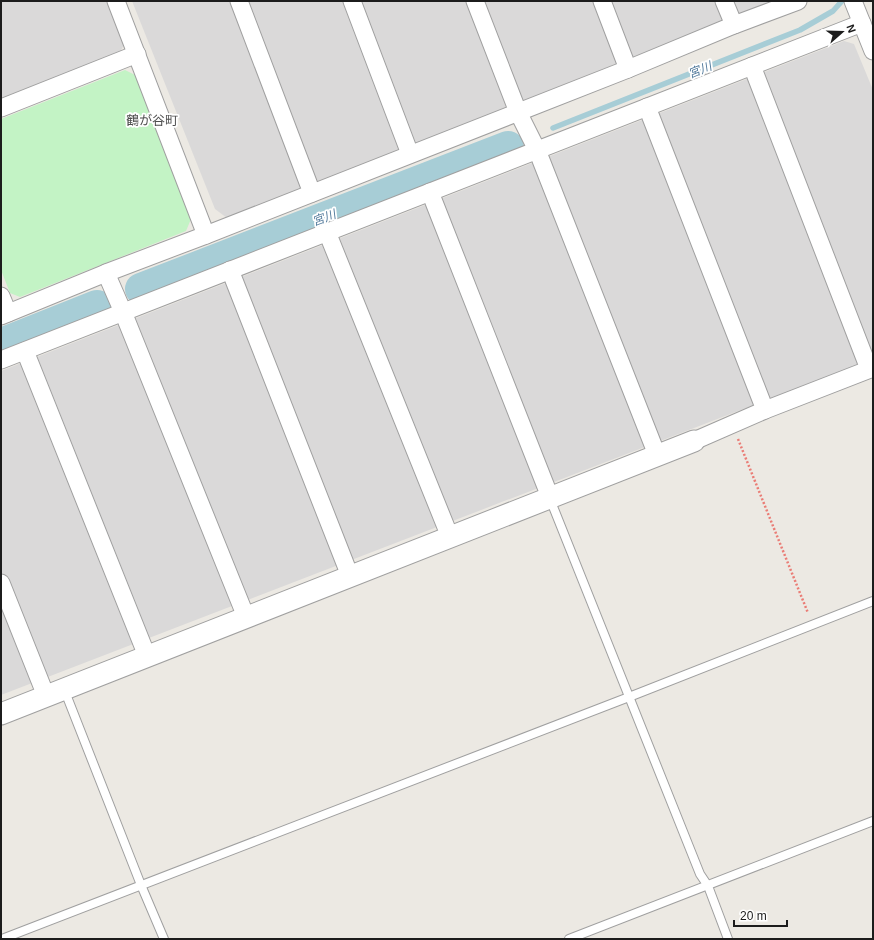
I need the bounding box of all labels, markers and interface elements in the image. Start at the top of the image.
north arrow [822,12,862,52]
text: N [844,23,858,34]
water label: 宮川 [686,58,716,81]
district label: 鶴が谷町 [126,113,178,128]
water label: 宮川 [310,206,340,229]
scale bar [734,902,787,928]
text: 20 m [740,909,767,923]

